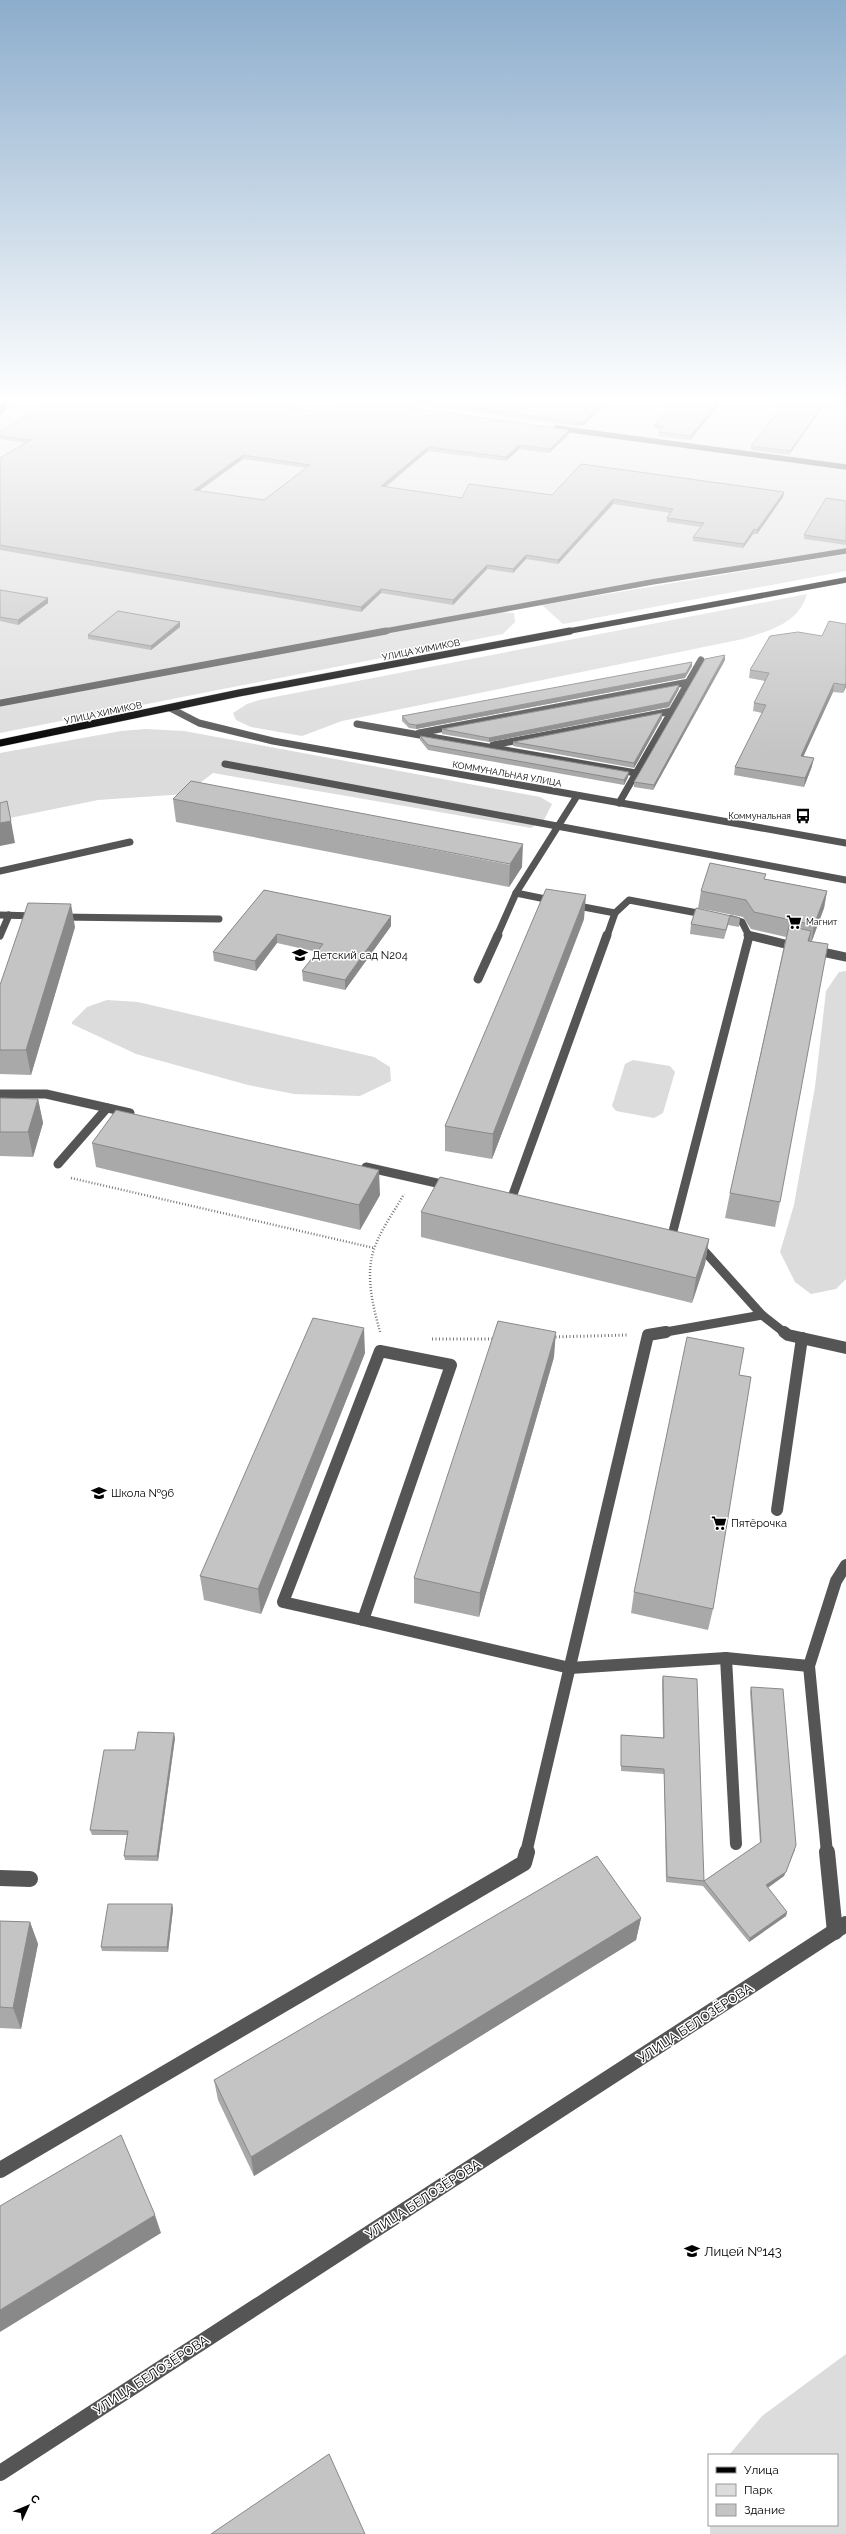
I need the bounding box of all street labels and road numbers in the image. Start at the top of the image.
street label: УЛИЦА ХИМИКОВ [381,638,461,662]
street label: УЛИЦА ХИМИКОВ [63,700,143,726]
street label: КОММУНАЛЬНАЯ УЛИЦА [452,759,562,789]
street label: УЛИЦА БЕЛОЗЁРОВА [634,1979,756,2066]
street label: УЛИЦА БЕЛОЗЁРОВА [362,2155,484,2242]
street label: УЛИЦА БЕЛОЗЁРОВА [90,2331,212,2418]

